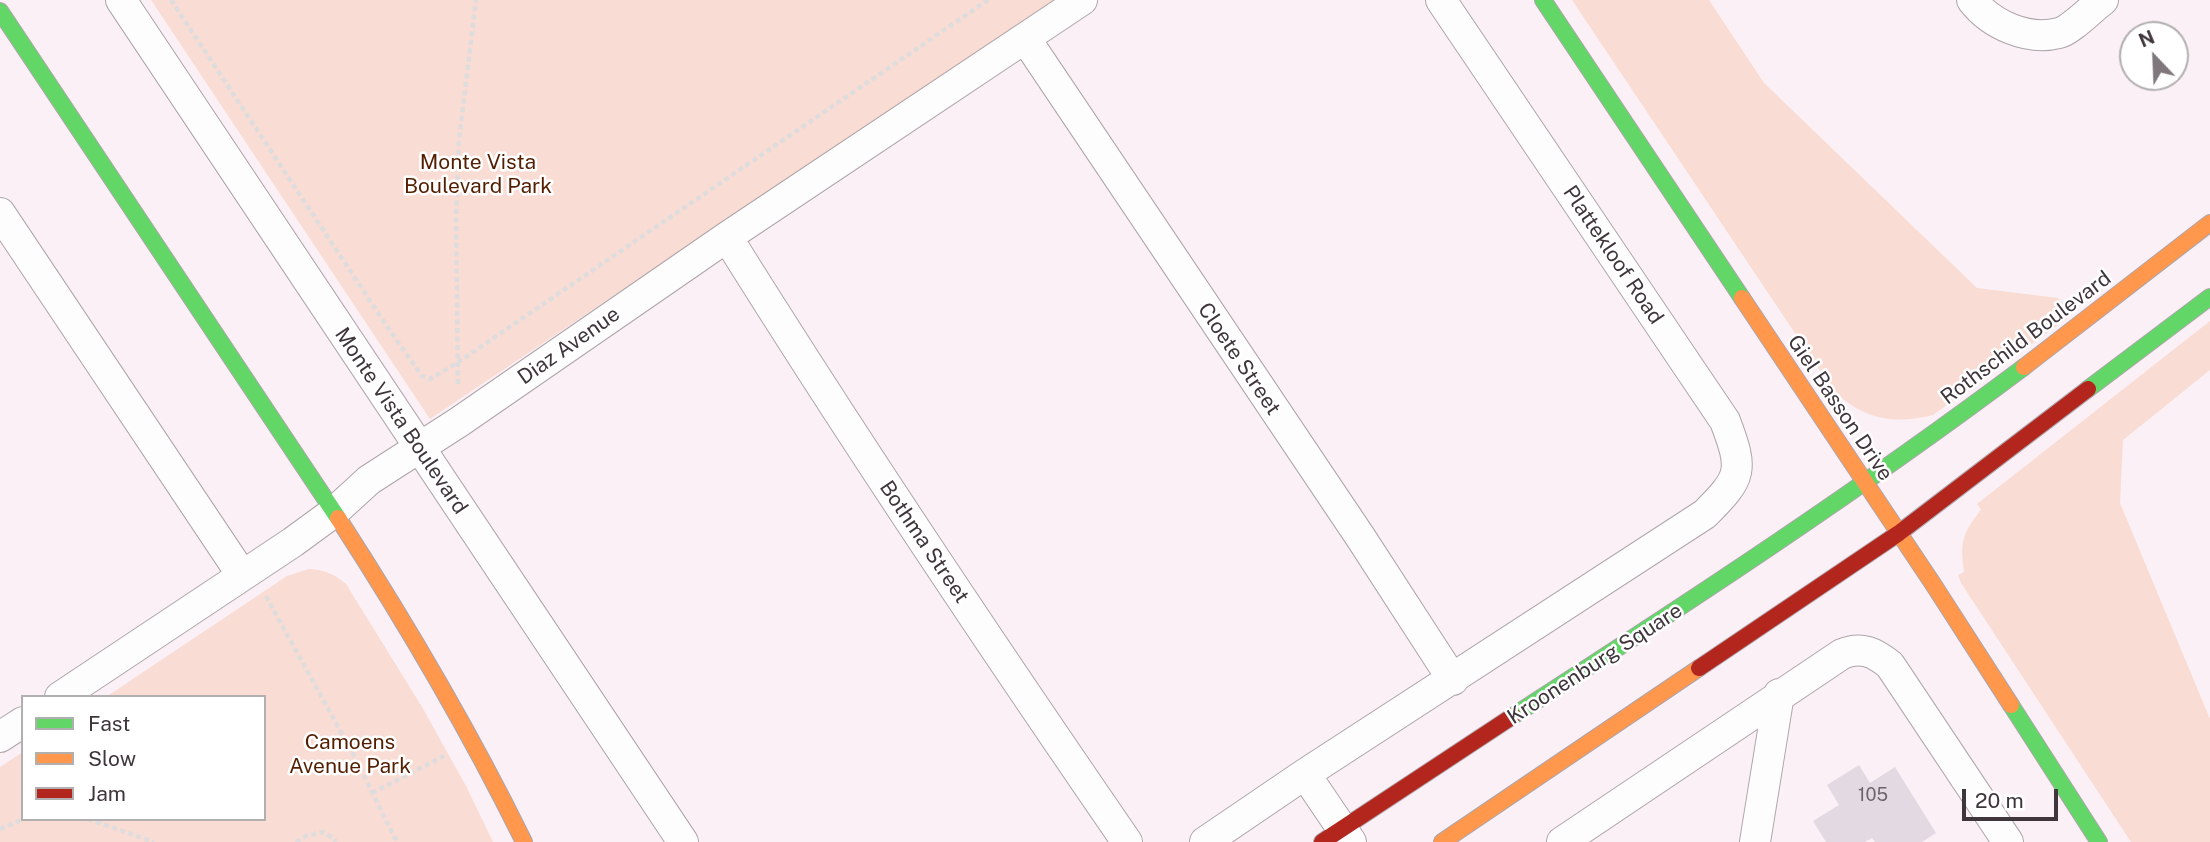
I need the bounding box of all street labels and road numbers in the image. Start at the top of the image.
street label: Plattekloof Road [1557,181,1669,329]
street label: Rothschild Boulevard [1936,266,2116,410]
street label: Cloete Street [1192,298,1286,420]
street label: Diaz Avenue [513,302,625,390]
street label: Monte Vista Boulevard [329,323,473,519]
street label: Giel Basson Drive [1782,330,1898,486]
street label: Bothma Street [874,476,974,608]
street label: Kroonenburg Square [1503,598,1687,730]

